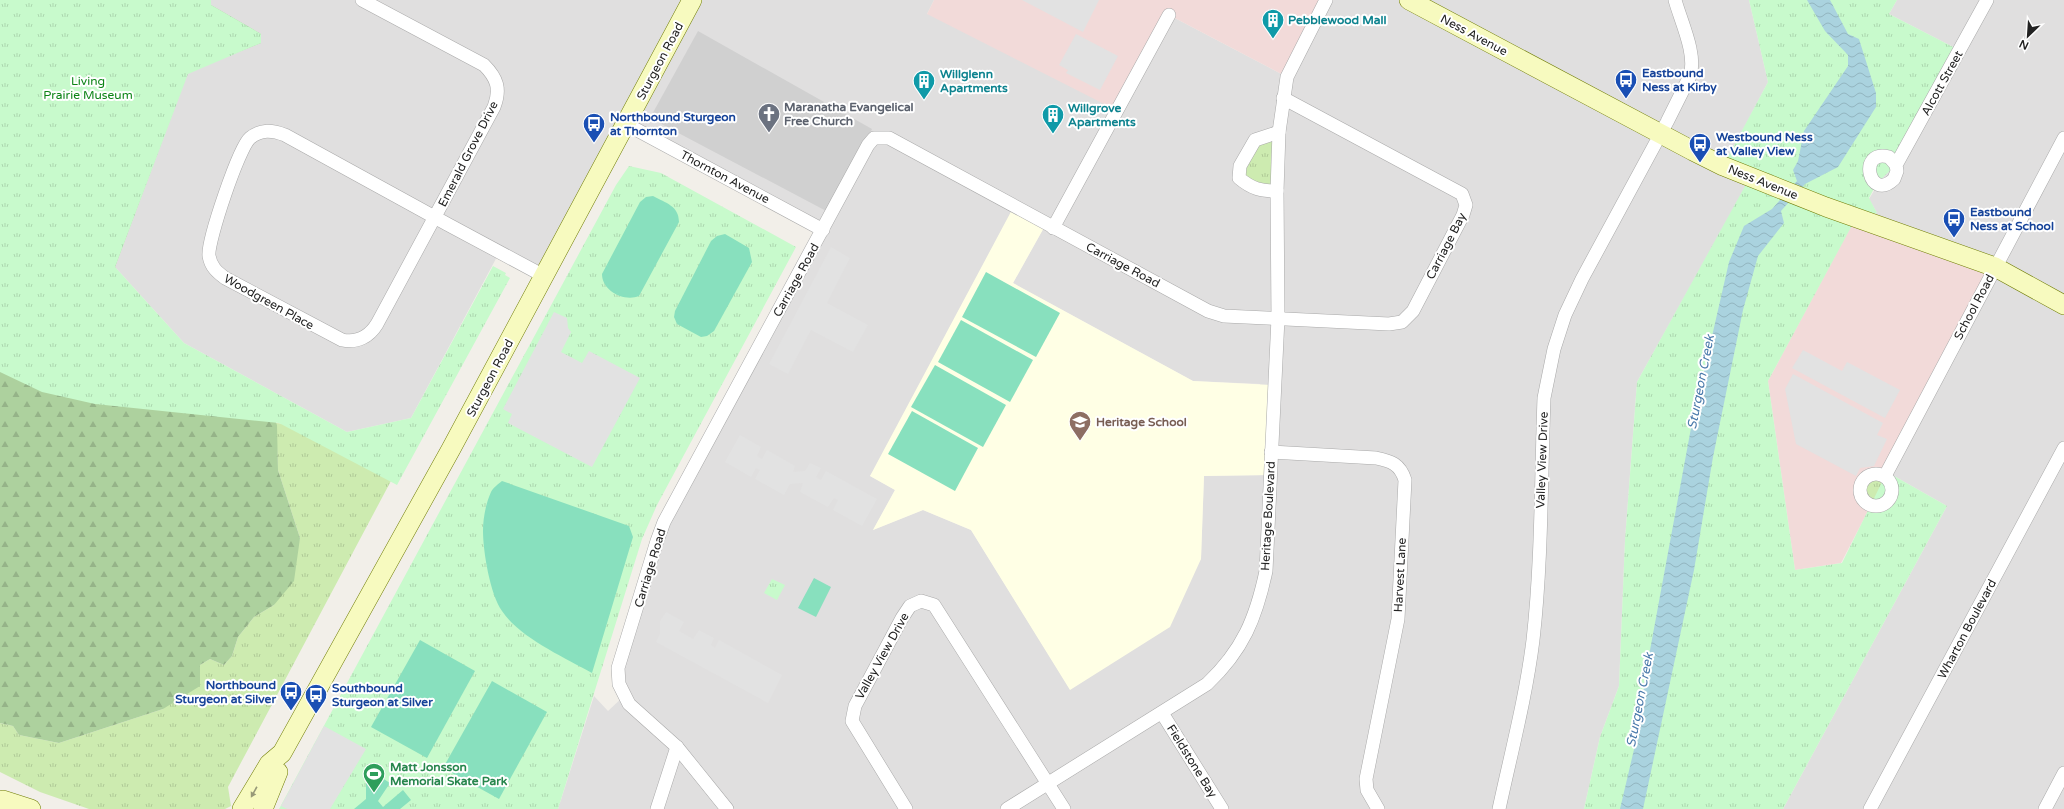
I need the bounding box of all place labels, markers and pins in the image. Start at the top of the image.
building icon: Pebblewood Mall [1260,7,1286,40]
place label: Pebblewood Mall [1288,13,1387,27]
place label: Eastbound Ness at Kirby [1642,66,1717,95]
place label: Willglenn Apartments [940,67,1008,96]
bus stop icon: Eastbound Ness at Kirby [1613,67,1639,100]
building icon: Willglenn Apartments [911,68,937,101]
place label: Maranatha Evangelical Free Church [784,100,914,128]
church icon: Maranatha Evangelical Free Church [756,101,782,134]
place label: Willgrove Apartments [1068,101,1136,130]
building icon: Willgrove Apartments [1040,102,1066,135]
place label: Northbound Sturgeon at Thornton [610,110,736,138]
bus stop icon: Northbound Sturgeon at Thornton [581,111,607,144]
place label: Westbound Ness at Valley View [1716,130,1813,159]
bus stop icon: Westbound Ness at Valley View [1687,131,1713,164]
place label: Eastbound Ness at School [1970,205,2054,233]
bus stop icon: Eastbound Ness at School [1941,206,1967,239]
school or university icon: Heritage School [1067,409,1093,442]
place label: Heritage School [1096,415,1187,430]
place label: Northbound Sturgeon at Silver [175,678,276,707]
bus stop icon: Northbound Sturgeon at Silver [278,679,304,712]
place label: Southbound Sturgeon at Silver [332,681,433,710]
bus stop icon: Southbound Sturgeon at Silver [303,682,329,715]
place label: Matt Jonsson Memorial Skate Park [390,760,508,788]
sports icon: Matt Jonsson Memorial Skate Park [361,761,387,794]

